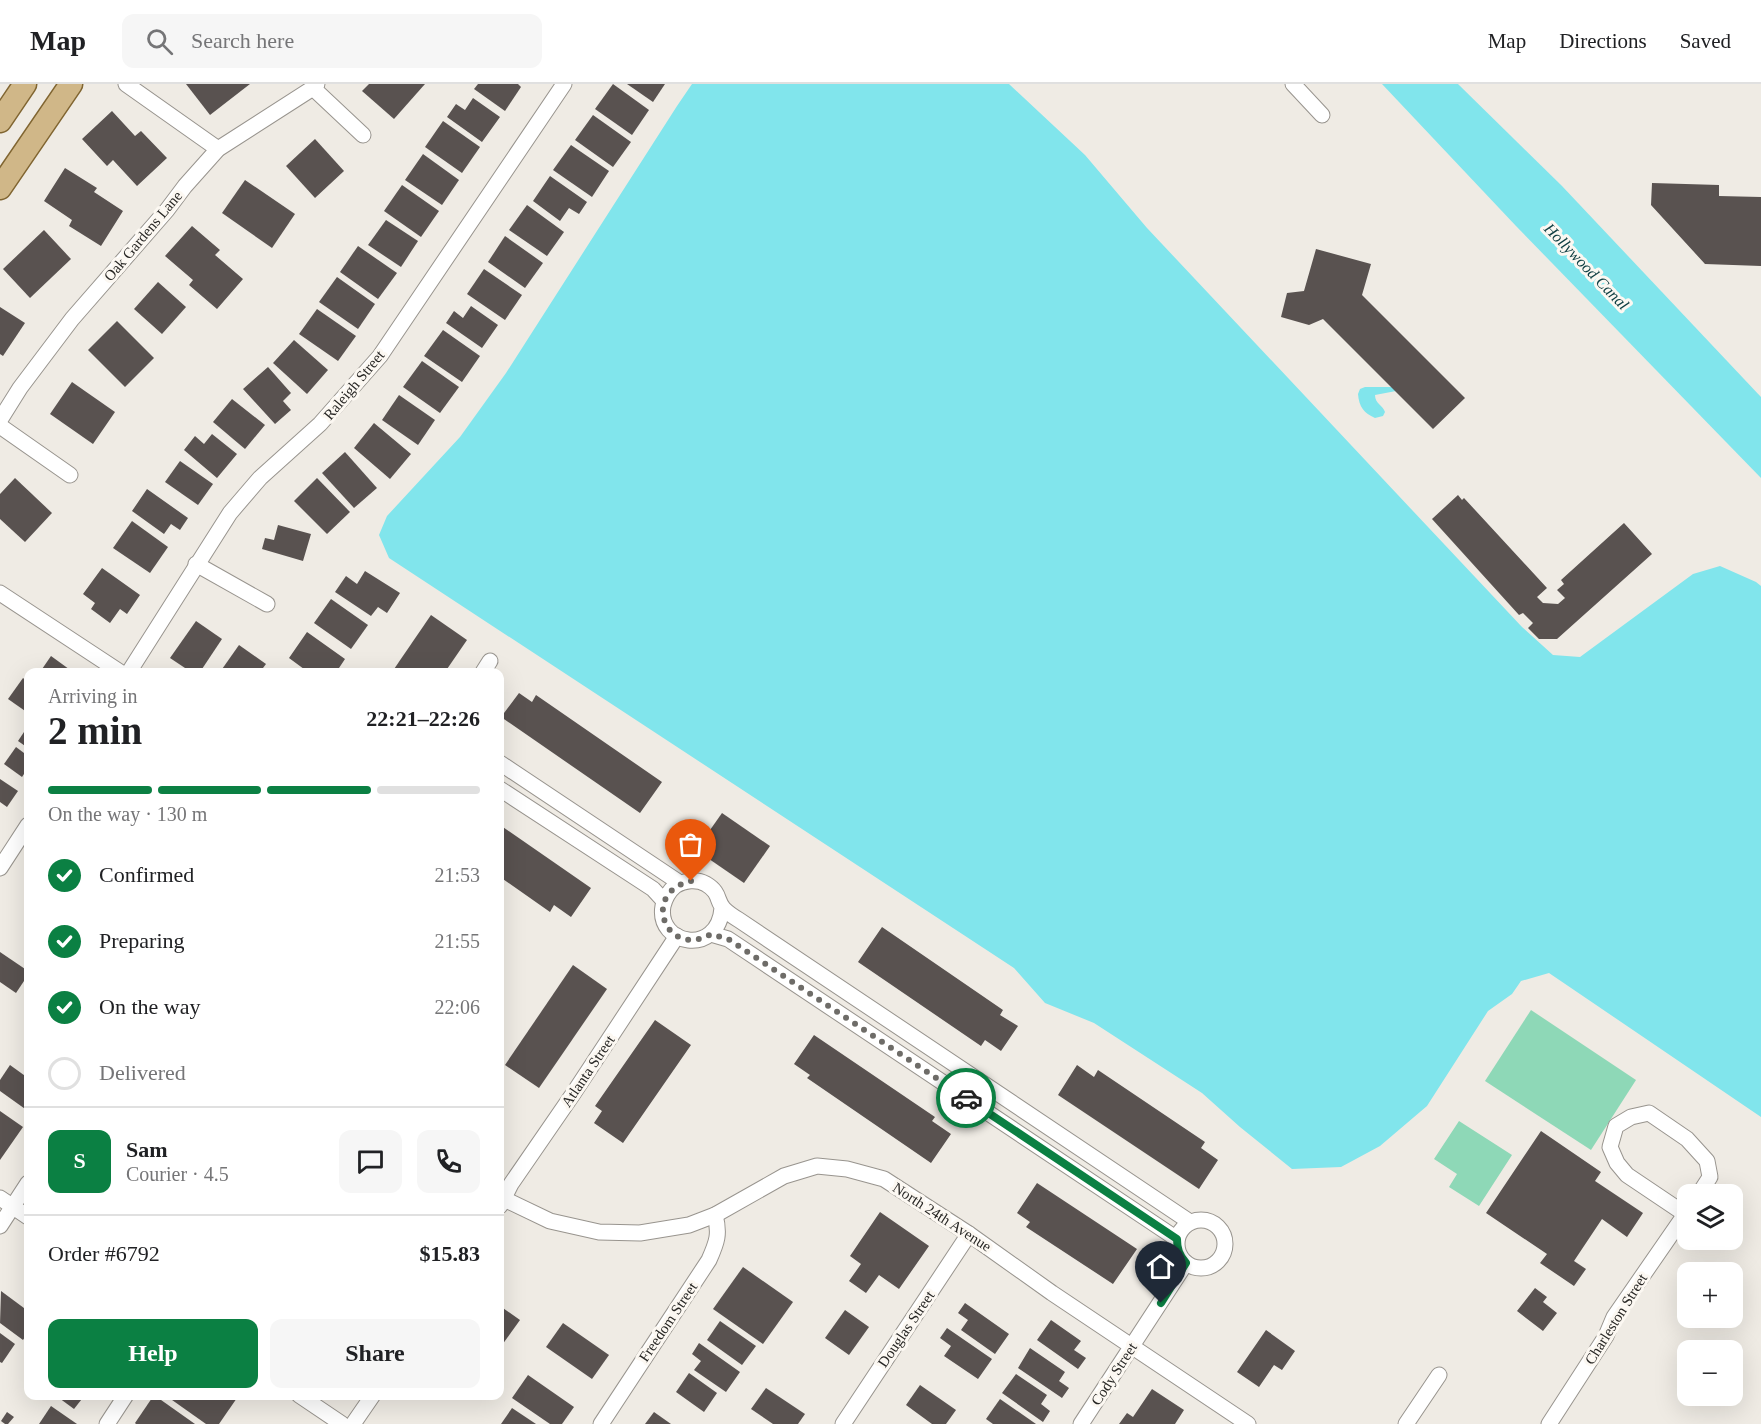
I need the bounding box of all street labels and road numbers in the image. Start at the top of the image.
street label: Oak Gardens Lane [101,188,185,284]
street label: Raleigh Street [320,347,388,423]
street label: Atlanta Street [558,1031,618,1110]
street label: North 24th Avenue [890,1179,994,1255]
street label: Charleston Street [1582,1270,1651,1367]
street label: Freedom Street [636,1279,701,1365]
street label: Douglas Street [875,1287,938,1370]
street label: Cody Street [1088,1339,1141,1408]

